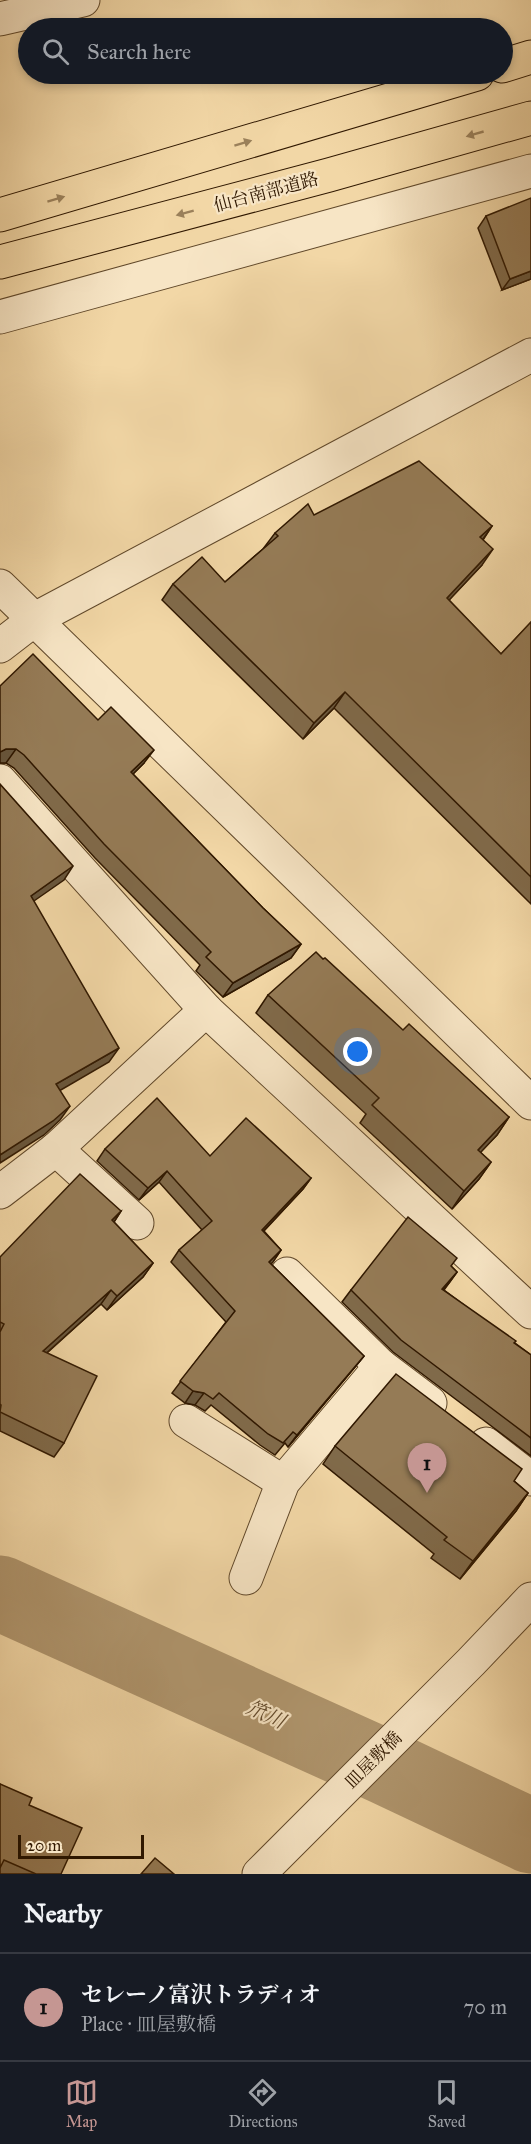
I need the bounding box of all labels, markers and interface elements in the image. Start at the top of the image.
search box [18,18,513,84]
icon: search [39,35,72,68]
text: Search here [87,38,191,65]
one-way arrow [466,130,484,139]
one-way arrow [234,138,252,147]
street label: 仙台南部道路 [211,167,321,217]
one-way arrow [47,194,65,203]
one-way arrow [176,209,195,219]
your location [343,1037,372,1066]
pin: 1 [408,1444,446,1493]
water label: 笊川 [243,1695,291,1734]
street label: 皿屋敷橋 [340,1727,406,1793]
scale bar [18,1832,144,1860]
text: 20 m [27,1836,61,1855]
text: Nearby [24,1897,102,1929]
text: セレーノ富沢トラディオ [81,1981,321,2008]
text: 1 [40,1995,47,2019]
text: 70 m [464,1995,507,2019]
text: Place · 皿屋敷橋 [81,2012,216,2036]
tab: Map [65,2076,98,2131]
tab: Directions [228,2076,297,2131]
tab: Saved [428,2076,466,2131]

